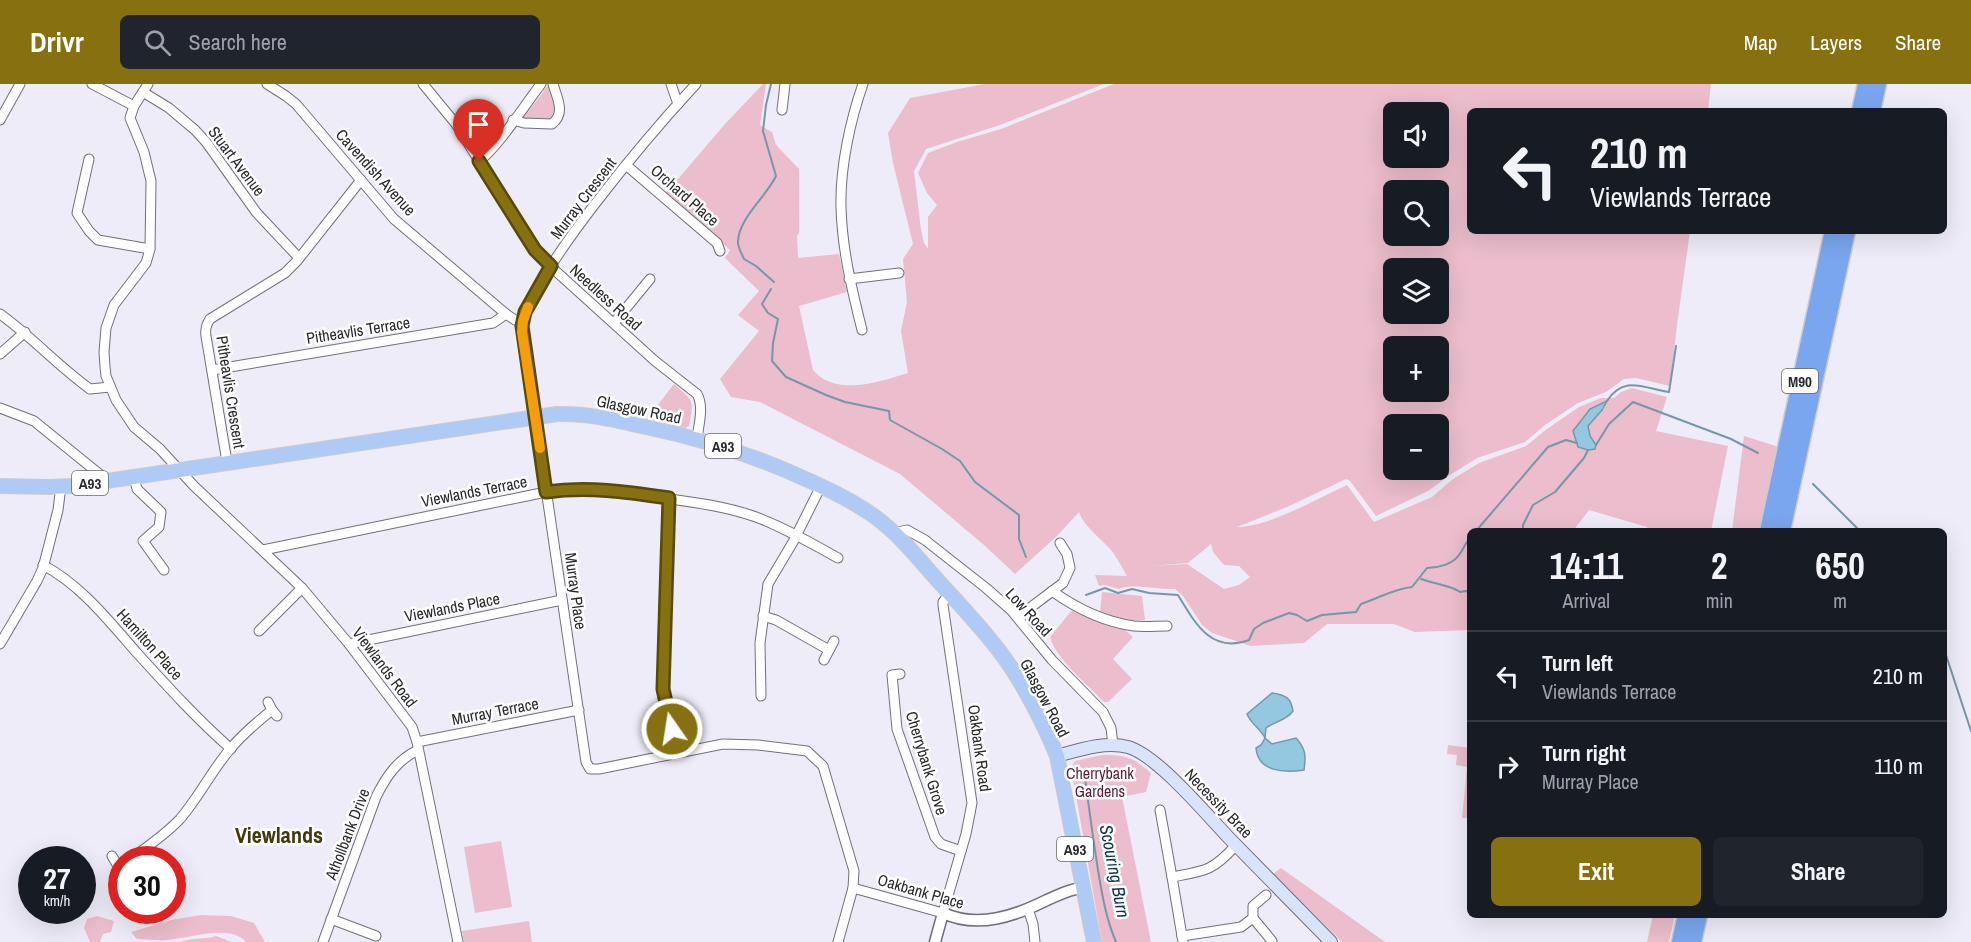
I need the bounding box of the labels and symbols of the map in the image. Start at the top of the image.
pin [453,99,504,161]
street label: Stuart Avenue [203,122,271,200]
street label: Cavendish Avenue [331,124,421,220]
street label: Murray Crescent [545,152,621,243]
street label: Orchard Place [646,159,724,231]
street label: Needless Road [565,259,647,335]
street label: Pitheavlis Terrace [305,311,411,349]
street label: Pitheavlis Crescent [211,334,251,450]
road number: M90 [1782,369,1818,393]
street label: Glasgow Road [595,389,683,429]
road number: A93 [705,434,741,458]
street label: Viewlands Terrace [419,470,529,512]
road number: A93 [72,471,108,495]
street label: Murray Place [560,551,592,631]
street label: Low Road [1001,583,1057,641]
street label: Viewlands Place [402,587,502,627]
street label: Hamilton Place [112,604,188,684]
street label: Viewlands Road [348,622,422,712]
street label: Glasgow Road [1015,655,1075,741]
street label: Murray Terrace [450,692,540,730]
position arrow [640,697,704,761]
street label: Oakbank Road [963,703,997,793]
street label: Cherrybank Grove [901,709,953,817]
park label: Cherrybank Gardens [1066,762,1134,802]
street label: Necessity Brae [1180,763,1258,843]
street label: Athollbank Drive [319,785,375,884]
district label: Viewlands [235,820,323,850]
water label: Scouring Burn [1094,822,1136,920]
road number: A93 [1057,837,1093,861]
speed limit sign: 30 [108,846,186,924]
street label: Oakbank Place [875,868,967,914]

